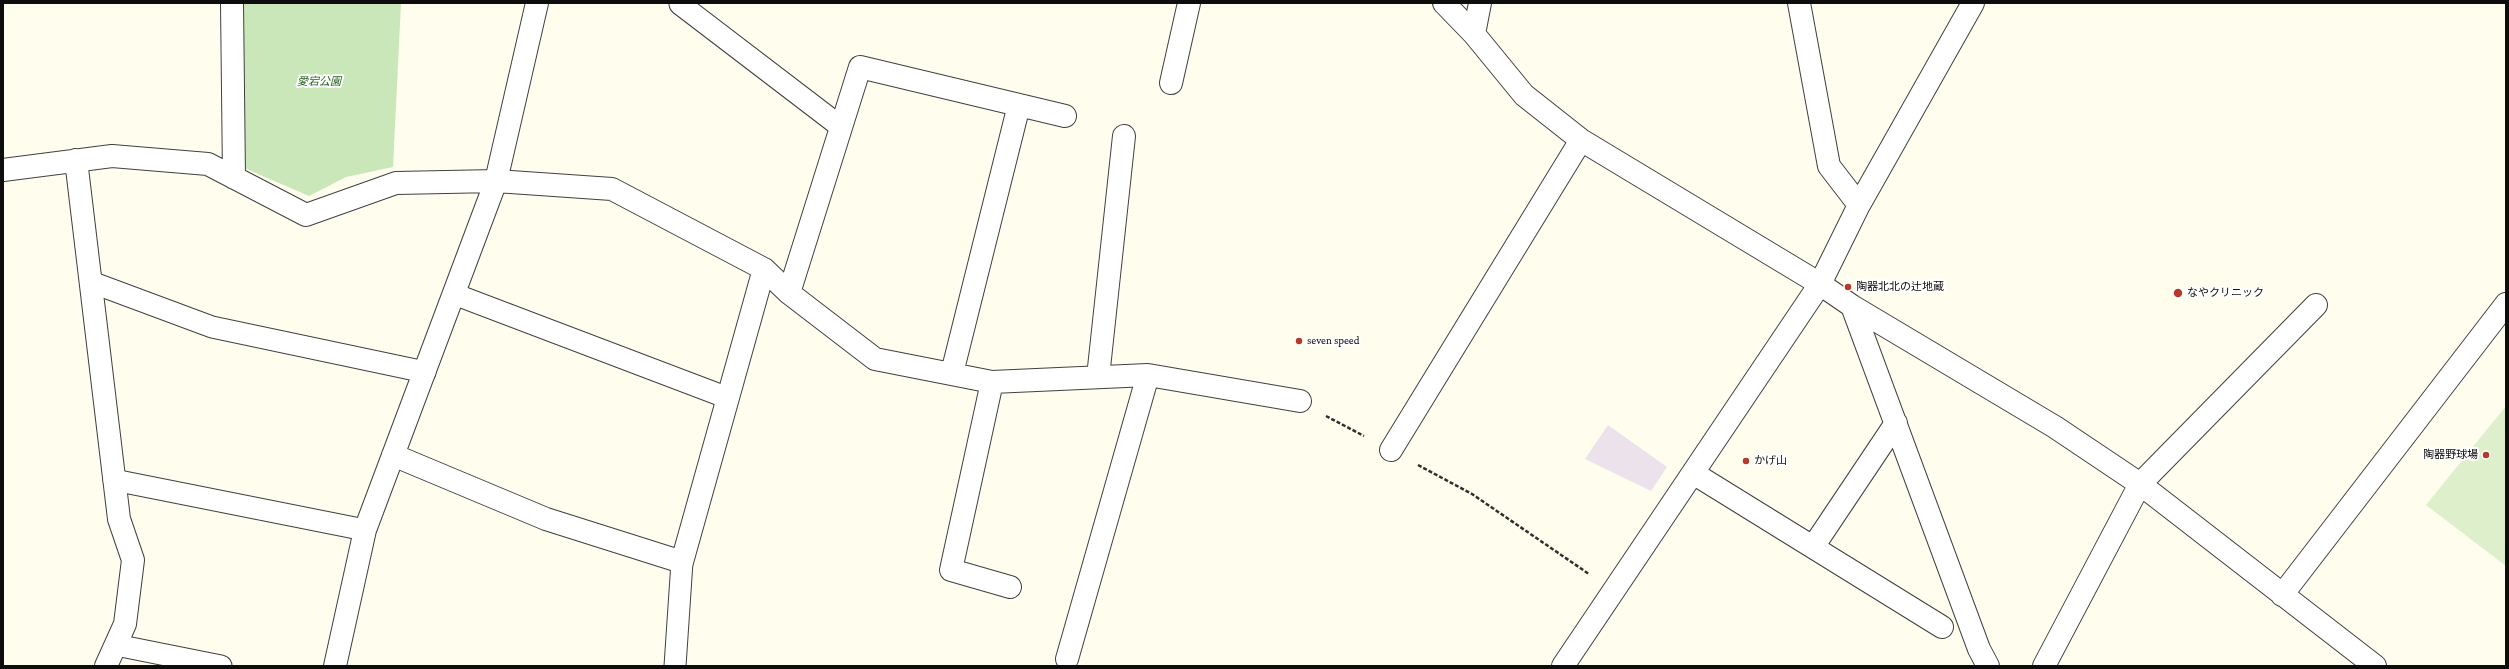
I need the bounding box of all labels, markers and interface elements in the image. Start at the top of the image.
park label: 愛宕公園 [297,75,341,89]
place label: 陶器北北の辻地蔵 [1856,280,1944,294]
marker: 陶器北北の辻地蔵 [1843,282,1853,292]
place label: なやクリニック [2187,286,2264,300]
marker: なやクリニック [2172,287,2184,299]
place label: seven speed [1307,334,1359,348]
marker: seven speed [1294,336,1304,346]
place label: 陶器野球場 [2423,448,2478,462]
marker: 陶器野球場 [2481,450,2491,460]
place label: かげ山 [1754,454,1787,468]
marker: かげ山 [1741,456,1751,466]

